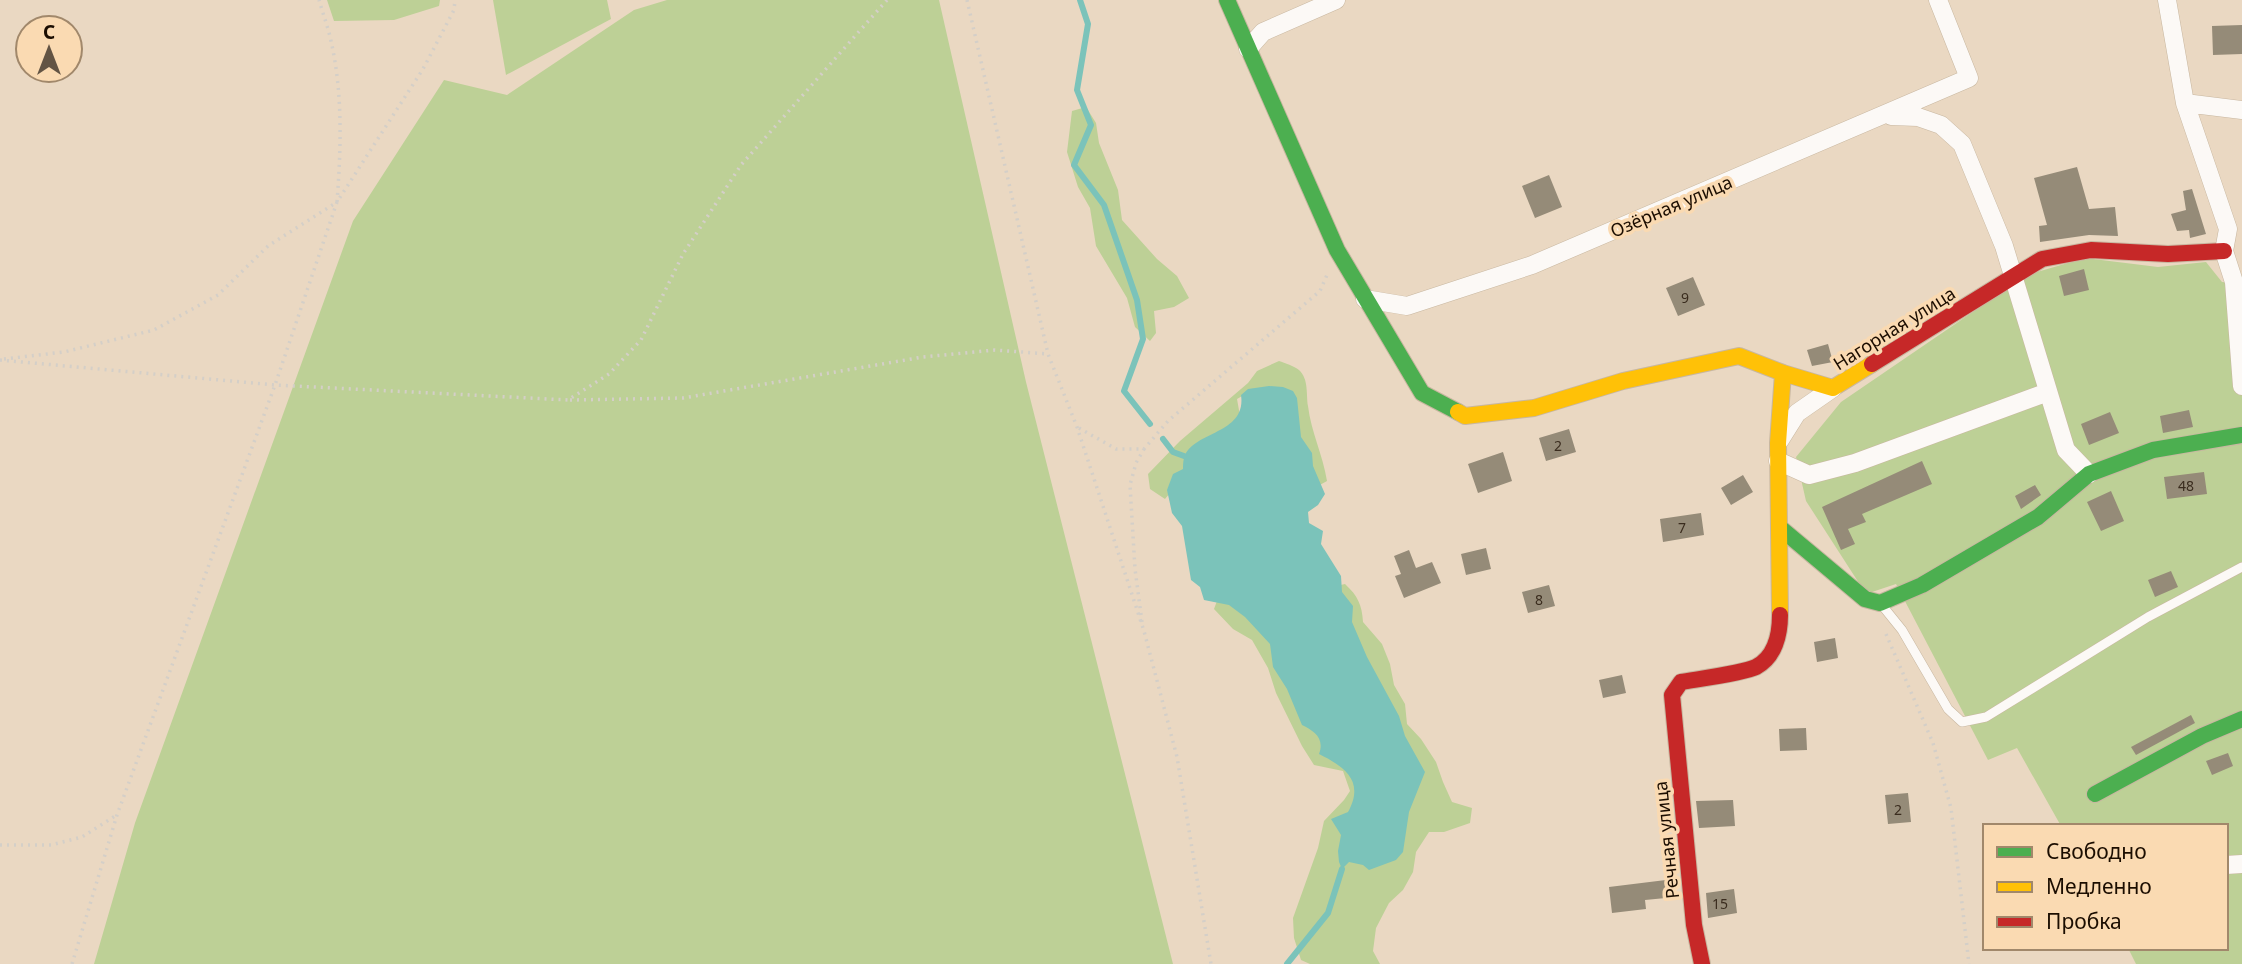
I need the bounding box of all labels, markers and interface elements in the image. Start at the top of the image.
north arrow [14,14,84,84]
text: С [43,19,55,45]
street label: Озёрная улица [1606,169,1736,243]
street label: Нагорная улица [1828,281,1960,375]
house number: 9 [1681,288,1689,307]
house number: 2 [1554,436,1562,455]
house number: 48 [2178,476,2194,495]
house number: 7 [1678,518,1686,537]
house number: 8 [1535,590,1543,609]
street label: Речная улица [1648,780,1684,900]
house number: 2 [1894,800,1902,819]
legend [1983,824,2228,950]
text: Свободно [2046,837,2147,865]
text: Медленно [2046,872,2152,900]
house number: 15 [1712,894,1728,913]
text: Пробка [2046,907,2122,935]

